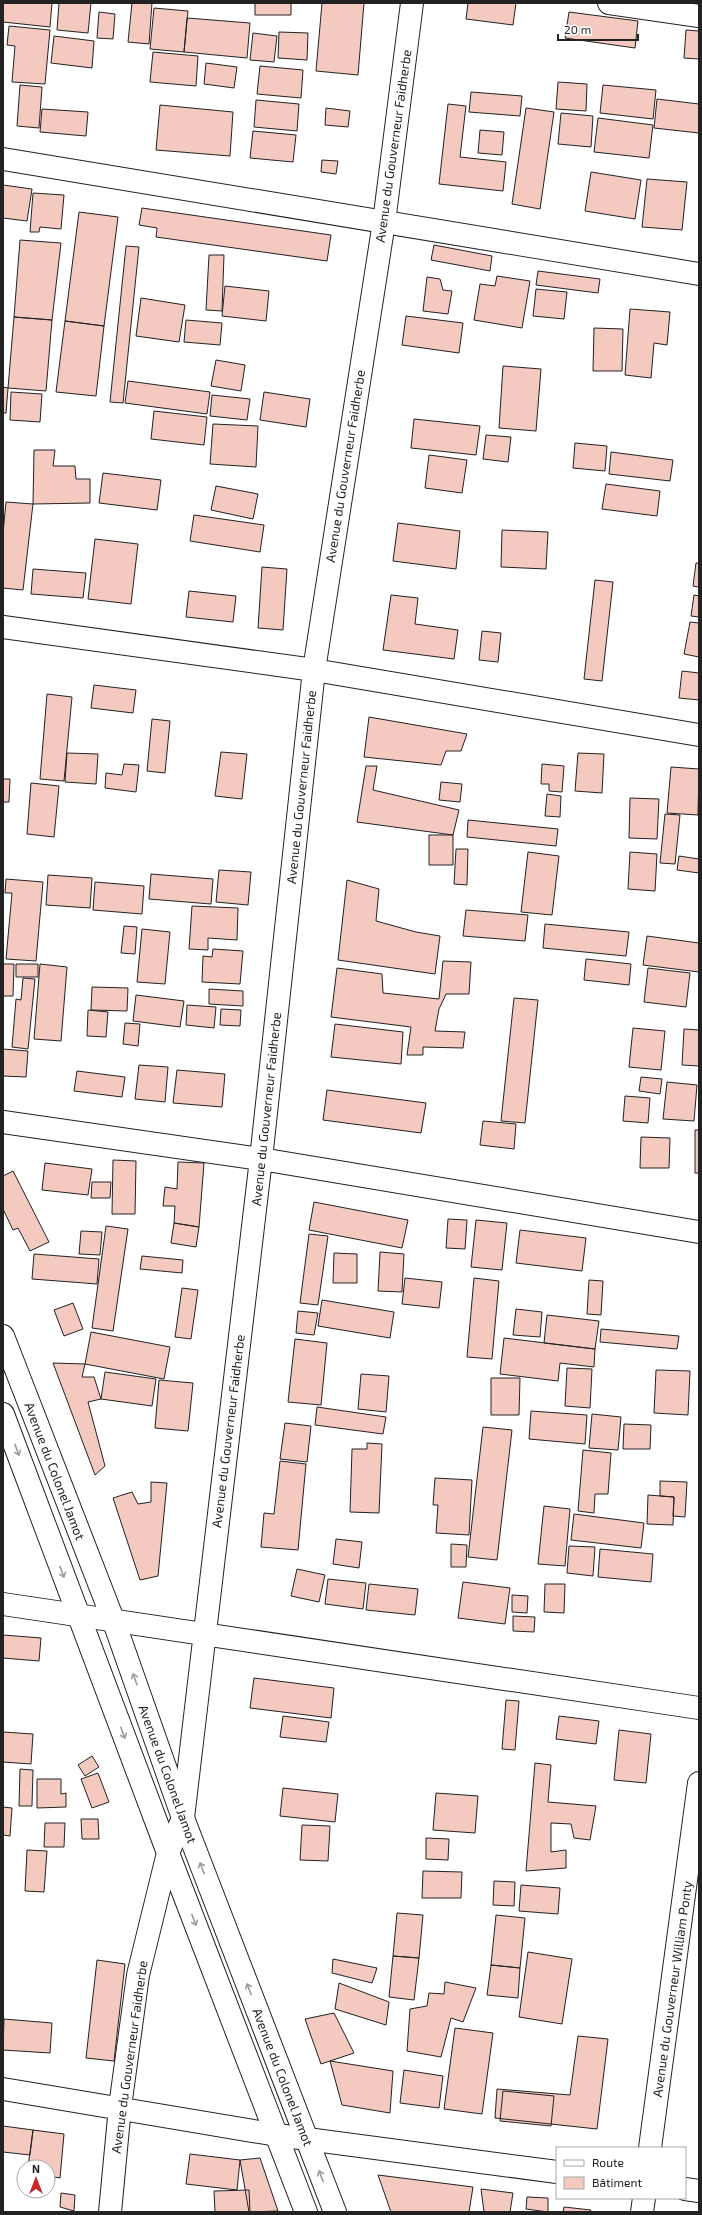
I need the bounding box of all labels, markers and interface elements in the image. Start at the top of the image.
scale bar [558,16,638,42]
text: 20 m [564,22,591,36]
street label: Avenue du Gouverneur Faidherbe [372,49,414,243]
street label: Avenue du Gouverneur Faidherbe [322,369,368,563]
street label: Avenue du Gouverneur Faidherbe [283,689,319,885]
street label: Avenue du Gouverneur Faidherbe [248,1011,284,1207]
street label: Avenue du Gouverneur Faidherbe [208,1333,248,1529]
street label: Avenue du Colonel Jamot [21,1400,89,1542]
one-way arrow [13,1444,21,1456]
one-way arrow [59,1566,67,1578]
one-way arrow [130,1674,138,1686]
street label: Avenue du Colonel Jamot [135,1703,201,1845]
one-way arrow [119,1727,127,1739]
one-way arrow [198,1862,206,1874]
street label: Avenue du Gouverneur William Ponty [649,1880,695,2098]
one-way arrow [190,1914,198,1926]
street label: Avenue du Gouverneur Faidherbe [108,1960,150,2154]
one-way arrow [245,1983,253,1995]
street label: Avenue du Colonel Jamot [249,2006,317,2148]
legend [556,2147,686,2199]
text: Route [592,2155,624,2169]
north arrow [16,2159,56,2199]
text: N [32,2162,40,2175]
one-way arrow [316,2170,324,2182]
text: Bâtiment [592,2175,643,2189]

